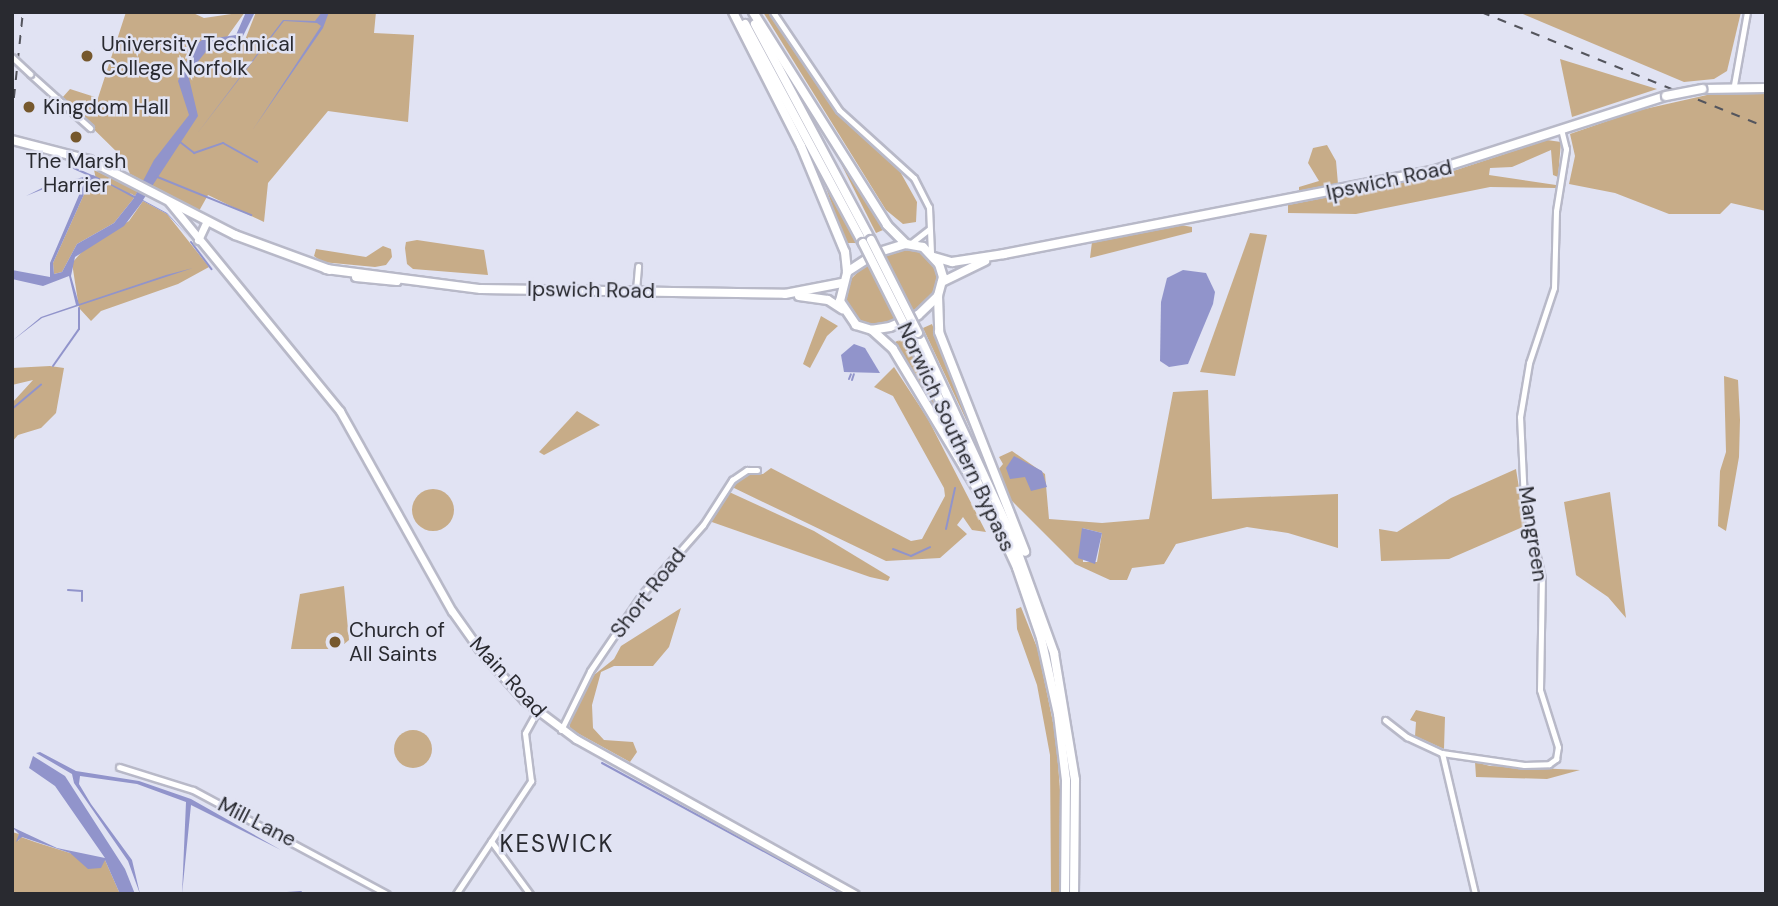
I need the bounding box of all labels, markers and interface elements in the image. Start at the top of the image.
place label: University Technical College Norfolk [101,31,294,81]
marker: University Technical College Norfolk [79,48,95,64]
place label: Kingdom Hall [43,94,169,120]
marker: Kingdom Hall [21,99,37,115]
marker: The Marsh Harrier [68,129,84,145]
place label: The Marsh Harrier [26,148,126,198]
street label: Ipswich Road [1324,154,1454,206]
street label: Ipswich Road [527,276,655,304]
street label: Norwich Southern Bypass [892,318,1020,556]
street label: Mangreen [1513,485,1553,583]
street label: Short Road [605,543,691,643]
place label: Church of All Saints [349,617,445,667]
street label: Main Road [464,632,552,722]
marker: Church of All Saints [327,634,343,650]
street label: Mill Lane [214,792,300,852]
district label: KESWICK [500,830,614,858]

